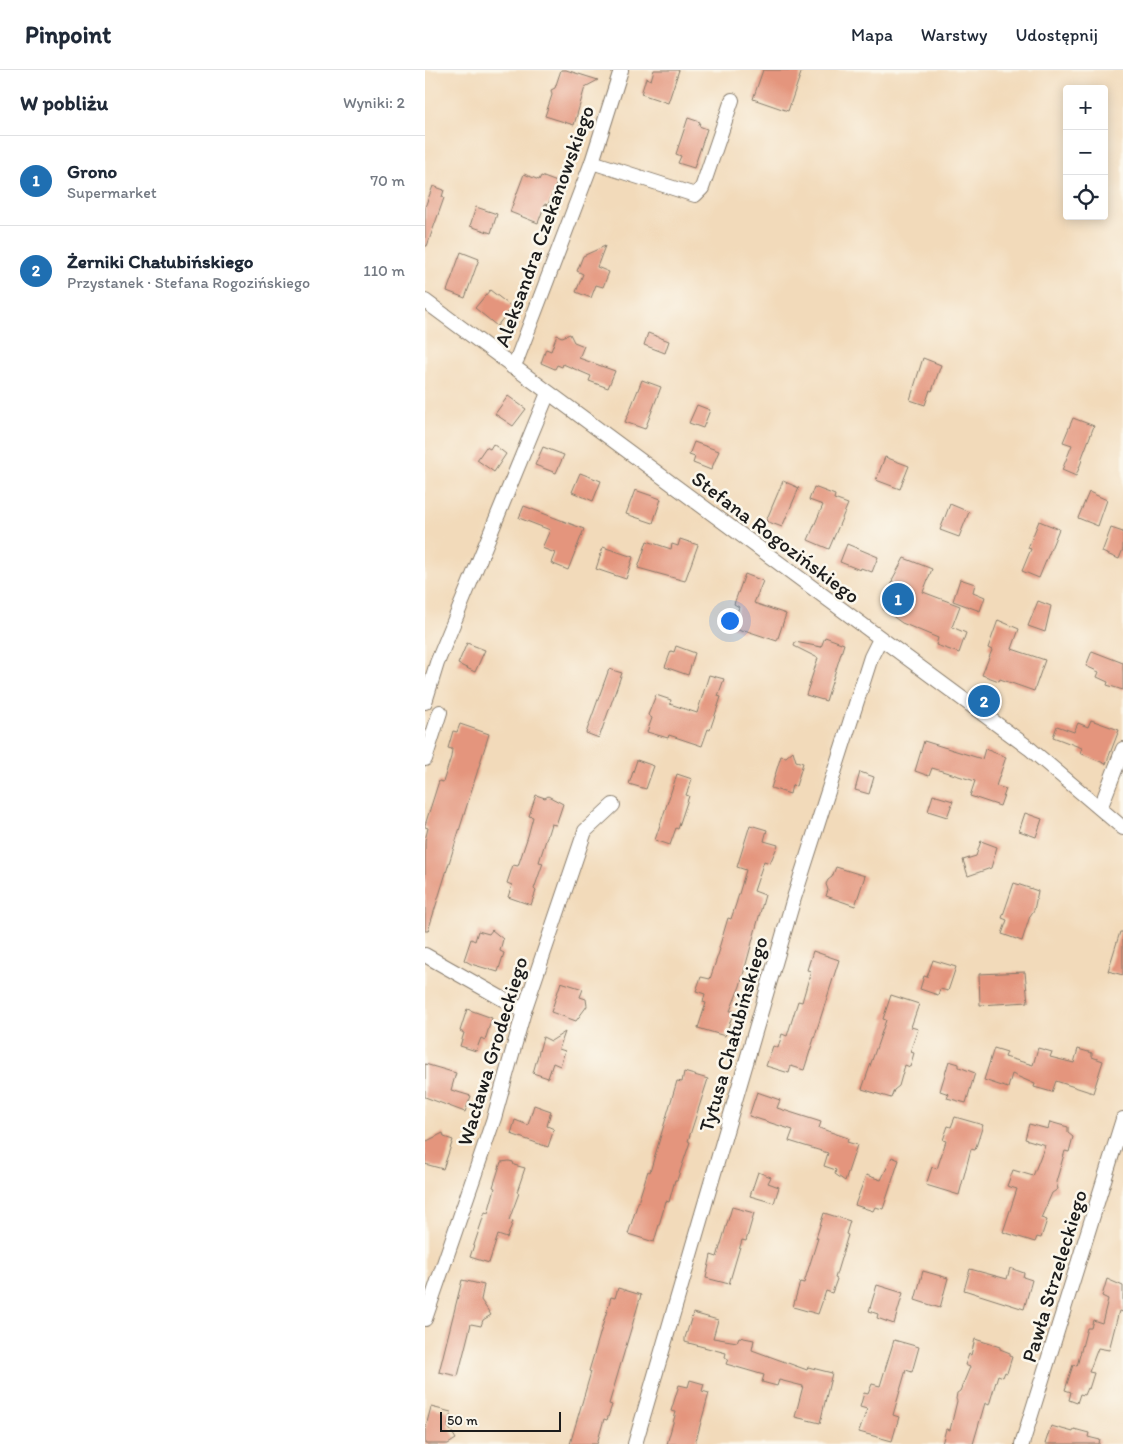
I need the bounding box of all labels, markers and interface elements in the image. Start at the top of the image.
text: Pinpoint [25,20,111,49]
text: Mapa [851,24,893,46]
text: Warstwy [921,24,988,46]
text: Udostępnij [1016,24,1098,46]
map controls [1063,85,1108,220]
button: + [1063,85,1108,130]
text: W pobliżu [20,90,108,115]
text: Wyniki: 2 [343,93,405,112]
street label: Aleksandra Czekanowskiego [489,102,599,350]
button: − [1063,130,1108,175]
text: Grono [67,160,117,183]
text: 1 [32,171,40,190]
text: 70 m [370,171,405,190]
button: locate [1063,175,1108,220]
text: Supermarket [67,183,157,202]
text: Żerniki Chałubińskiego [67,250,254,273]
text: 2 [32,261,40,280]
text: 110 m [363,261,405,280]
text: Przystanek · Stefana Rogozińskiego [67,273,310,292]
street label: Stefana Rogozińskiego [687,466,865,608]
pin: 1 [882,580,914,618]
your location [717,608,743,634]
pin: 2 [968,682,1000,720]
street label: Tytusa Chałubińskiego [693,933,773,1135]
street label: Wacława Grodeckiego [451,953,533,1149]
street label: Pawła Strzeleckiego [1016,1187,1092,1365]
scale bar [440,1409,561,1432]
text: 50 m [447,1412,478,1429]

